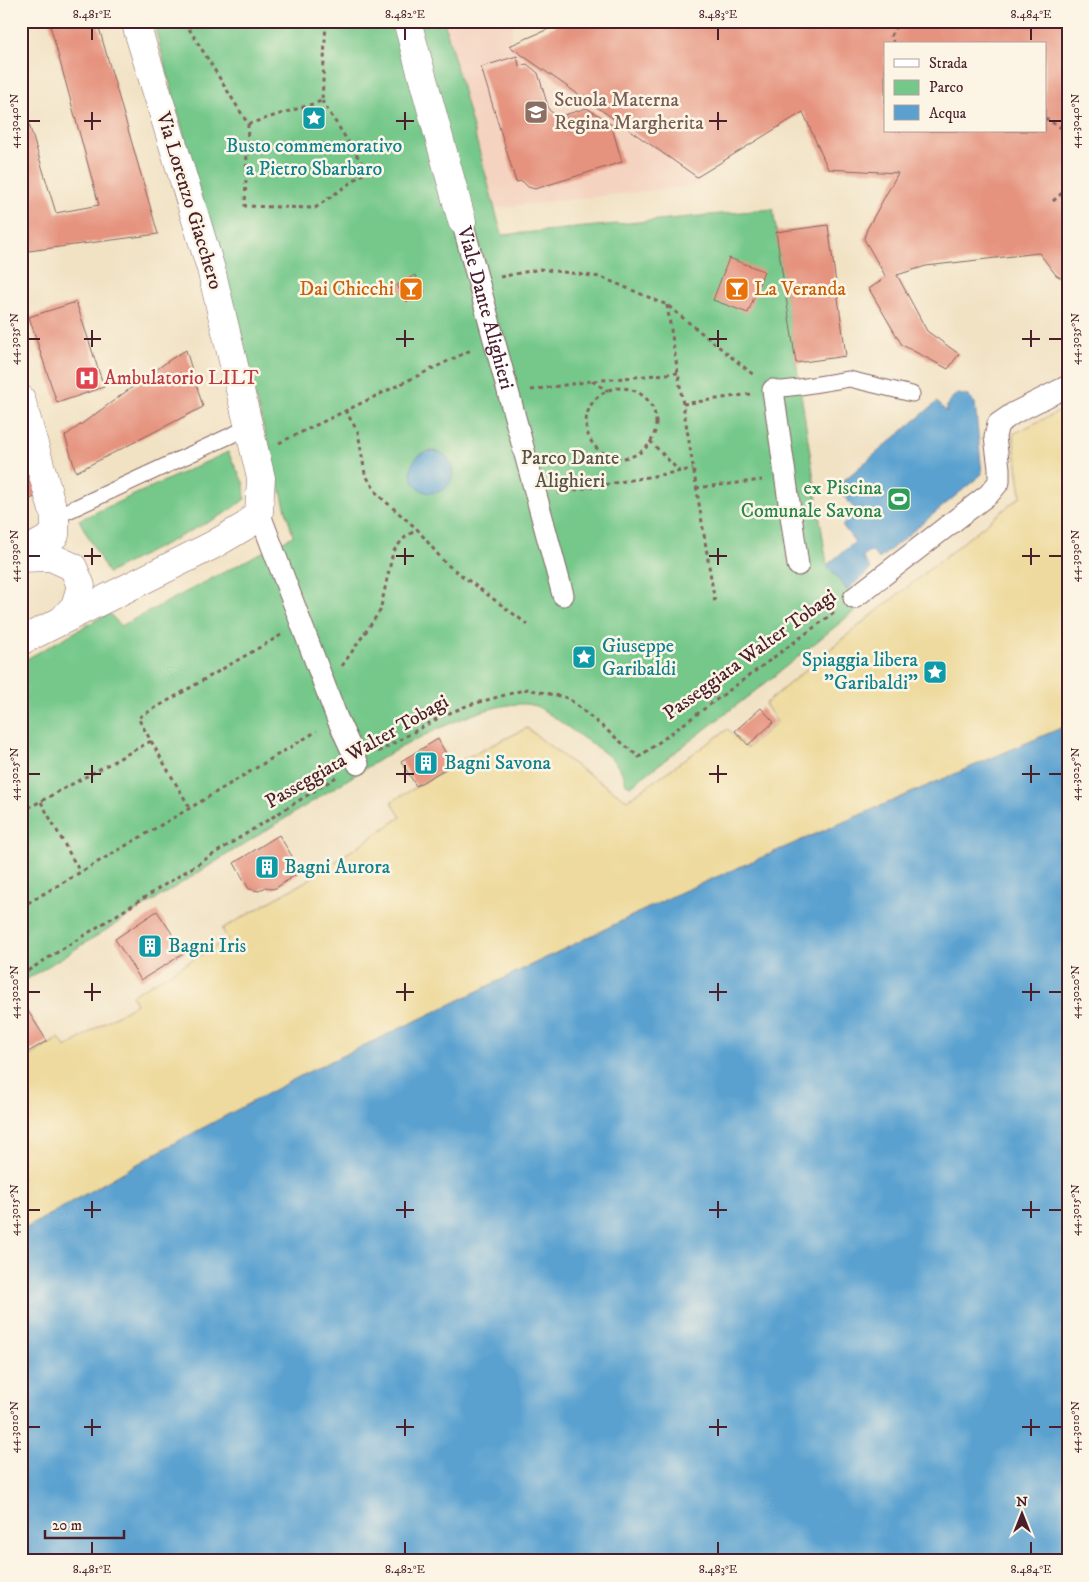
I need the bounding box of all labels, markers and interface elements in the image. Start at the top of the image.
text: 8.481°E [73,7,112,22]
text: 8.482°E [385,7,426,22]
text: 8.483°E [699,7,738,22]
text: 8.484°E [1010,7,1052,22]
legend [884,42,1046,132]
text: Strada [929,54,968,73]
text: Parco [929,78,963,97]
place label: Scuola Materna Regina Margherita [554,88,704,136]
text: 44.3040°N [7,93,22,148]
text: 44.3040°N [1068,93,1083,148]
school or university icon: Scuola Materna Regina Margherita [523,99,549,125]
text: Acqua [929,104,967,123]
place icon: Busto commemorativo a Pietro Sbarbaro [301,105,327,131]
street label: Via Lorenzo Giacchero [150,108,228,293]
place label: Busto commemorativo a Pietro Sbarbaro [226,134,402,182]
street label: Viale Dante Alighieri [451,223,519,392]
bar icon: Dai Chicchi [398,276,424,302]
bar icon: La Veranda [724,276,750,302]
place label: Dai Chicchi [299,277,394,302]
place label: La Veranda [754,277,846,302]
text: 44.3035°N [7,313,22,365]
text: 44.3035°N [1068,313,1083,365]
hospital icon: Ambulatorio LILT [74,365,100,391]
place label: Ambulatorio LILT [104,366,259,391]
park label: Parco Dante Alighieri [521,446,619,494]
place label: ex Piscina Comunale Savona [741,476,882,524]
sports icon: ex Piscina Comunale Savona [886,486,912,512]
text: 44.3030°N [7,530,22,582]
text: 44.3030°N [1068,530,1083,582]
street label: Passeggiata Walter Tobagi [659,584,841,726]
place label: Giuseppe Garibaldi [602,634,676,682]
place icon: Giuseppe Garibaldi [571,644,597,670]
place label: Spiaggia libera "Garibaldi" [802,648,918,696]
place icon: Spiaggia libera "Garibaldi" [922,659,948,685]
street label: Passeggiata Walter Tobagi [261,689,453,815]
text: 44.3025°N [7,747,22,801]
text: 44.3025°N [1068,747,1083,801]
building icon: Bagni Savona [413,750,439,776]
place label: Bagni Savona [444,751,552,776]
building icon: Bagni Aurora [254,854,280,880]
place label: Bagni Aurora [284,855,391,880]
building icon: Bagni Iris [137,933,163,959]
place label: Bagni Iris [168,934,247,959]
text: 44.3020°N [7,965,22,1019]
text: 44.3020°N [1068,965,1083,1019]
text: 44.3015°N [7,1184,22,1236]
text: 44.3015°N [1068,1184,1083,1236]
text: 44.3010°N [7,1401,22,1453]
text: 44.3010°N [1068,1401,1083,1453]
north arrow [996,1490,1046,1540]
text: N [1016,1493,1028,1511]
scale bar [45,1507,124,1539]
text: 20 m [52,1516,82,1535]
text: 8.481°E [73,1562,112,1577]
text: 8.482°E [385,1562,426,1577]
text: 8.483°E [699,1562,738,1577]
text: 8.484°E [1010,1562,1052,1577]

